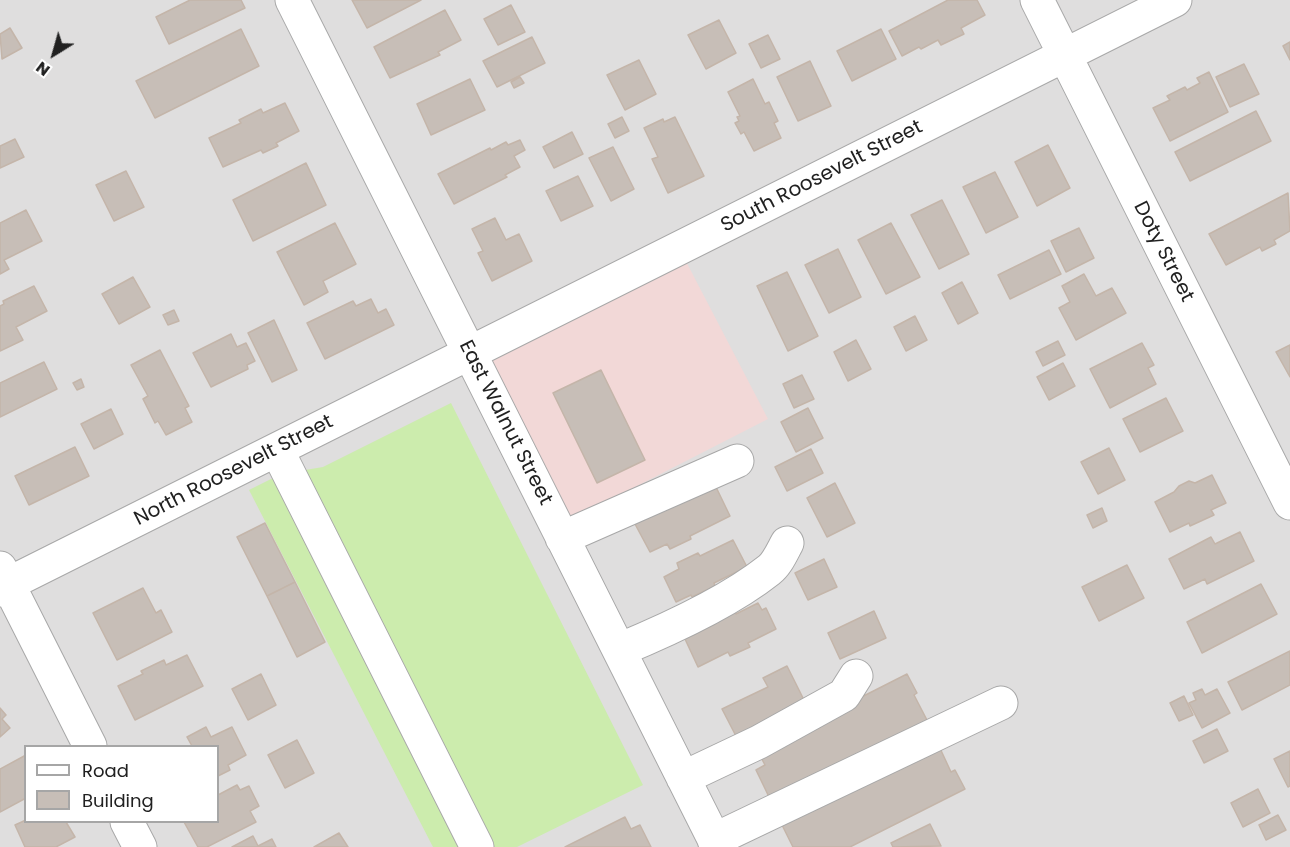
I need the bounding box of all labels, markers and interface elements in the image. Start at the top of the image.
north arrow [24,24,84,84]
text: N [31,56,55,82]
street label: South Roosevelt Street [717,116,927,238]
street label: Doty Street [1127,198,1199,306]
street label: East Walnut Street [453,337,557,509]
street label: North Roosevelt Street [131,410,337,532]
legend [24,745,219,823]
text: Road [82,758,129,783]
text: Building [82,788,154,813]

